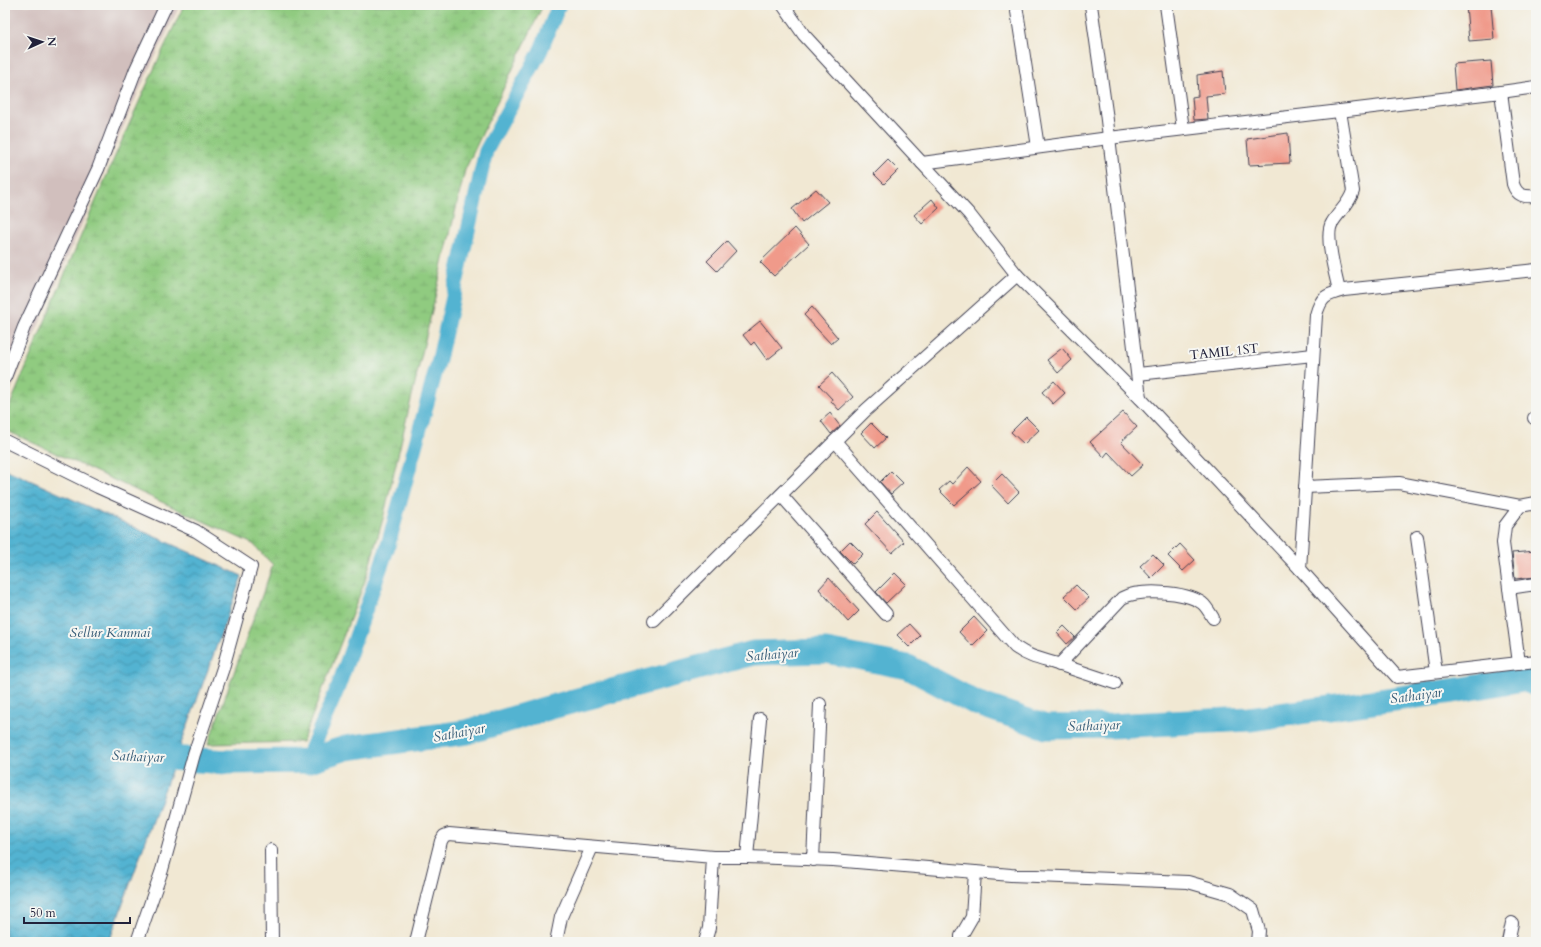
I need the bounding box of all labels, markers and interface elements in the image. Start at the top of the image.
north arrow [22,22,62,62]
text: N [44,36,59,47]
street label: TAMIL 1ST [1189,339,1260,365]
water label: Sellur Kanmai [70,623,151,642]
water label: Sathaiyar [745,643,799,666]
water label: Sathaiyar [1389,682,1444,709]
water label: Sathaiyar [1067,715,1121,736]
water label: Sathaiyar [432,718,487,747]
water label: Sathaiyar [111,746,165,767]
scale bar [24,899,130,925]
text: 50 m [30,905,57,921]

